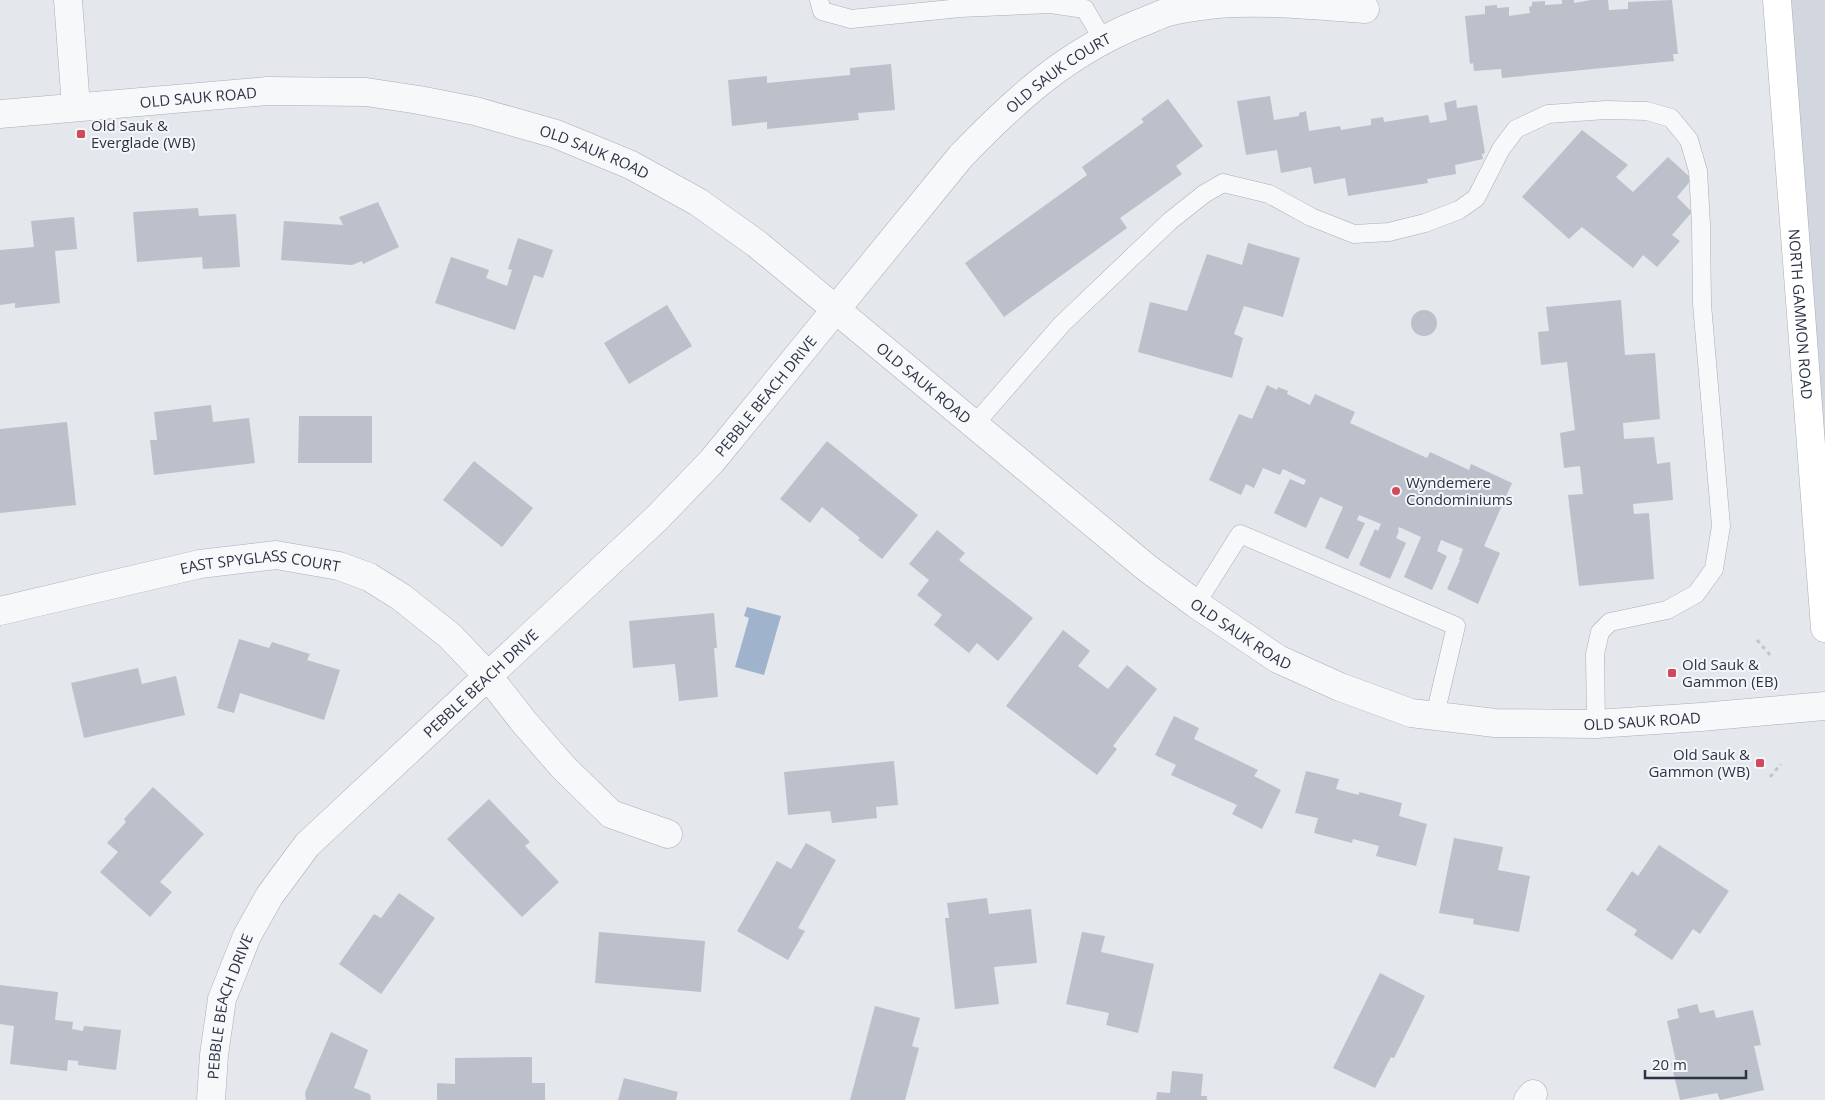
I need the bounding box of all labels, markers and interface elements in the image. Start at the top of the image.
street label: OLD SAUK COURT [1001,28,1115,117]
street label: OLD SAUK ROAD [139,82,258,112]
place label: Old Sauk & Everglade (WB) [91,115,196,152]
street label: OLD SAUK ROAD [537,120,653,183]
marker: Old Sauk & Everglade (WB) [75,128,87,140]
street label: NORTH GAMMON ROAD [1785,228,1817,400]
street label: PEBBLE BEACH DRIVE [710,331,821,460]
street label: OLD SAUK ROAD [872,337,975,428]
place label: Wyndemere Condominiums [1406,472,1513,509]
marker: Wyndemere Condominiums [1390,485,1402,497]
street label: EAST SPYGLASS COURT [178,545,343,578]
street label: OLD SAUK ROAD [1187,593,1295,674]
street label: PEBBLE BEACH DRIVE [419,624,542,742]
place label: Old Sauk & Gammon (EB) [1682,654,1778,691]
marker: Old Sauk & Gammon (EB) [1666,667,1678,679]
street label: OLD SAUK ROAD [1583,707,1701,734]
place label: Old Sauk & Gammon (WB) [1648,744,1750,781]
marker: Old Sauk & Gammon (WB) [1754,757,1766,769]
street label: PEBBLE BEACH DRIVE [202,931,257,1080]
scale bar [1645,1048,1746,1080]
text: 20 m [1652,1054,1687,1074]

